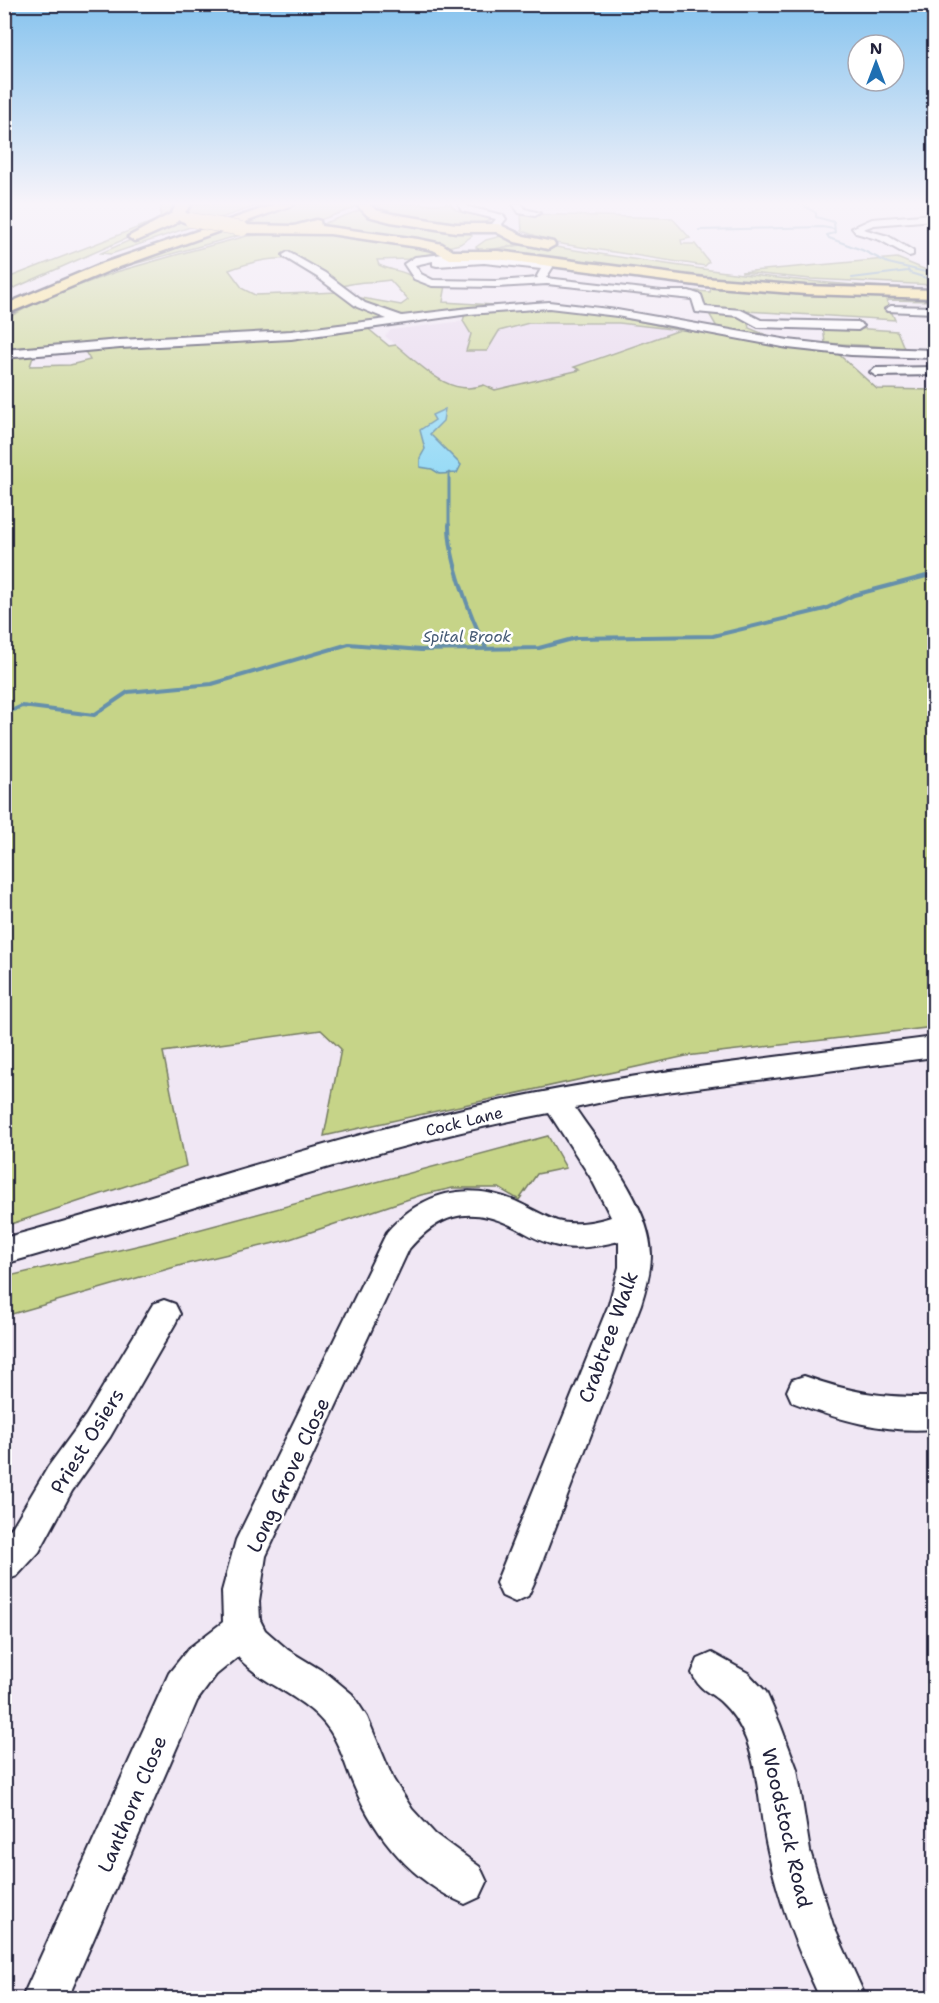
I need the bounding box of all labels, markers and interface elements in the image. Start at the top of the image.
north arrow [846,33,906,93]
text: N [870,38,882,59]
water label: Spital Brook [423,627,511,647]
street label: Cock Lane [423,1102,505,1141]
street label: Crabtree Walk [572,1268,644,1406]
street label: Priest Osiers [44,1383,130,1499]
street label: Long Grove Close [241,1393,335,1557]
street label: Lanthorn Close [91,1732,173,1876]
street label: Woodstock Road [756,1746,818,1911]

